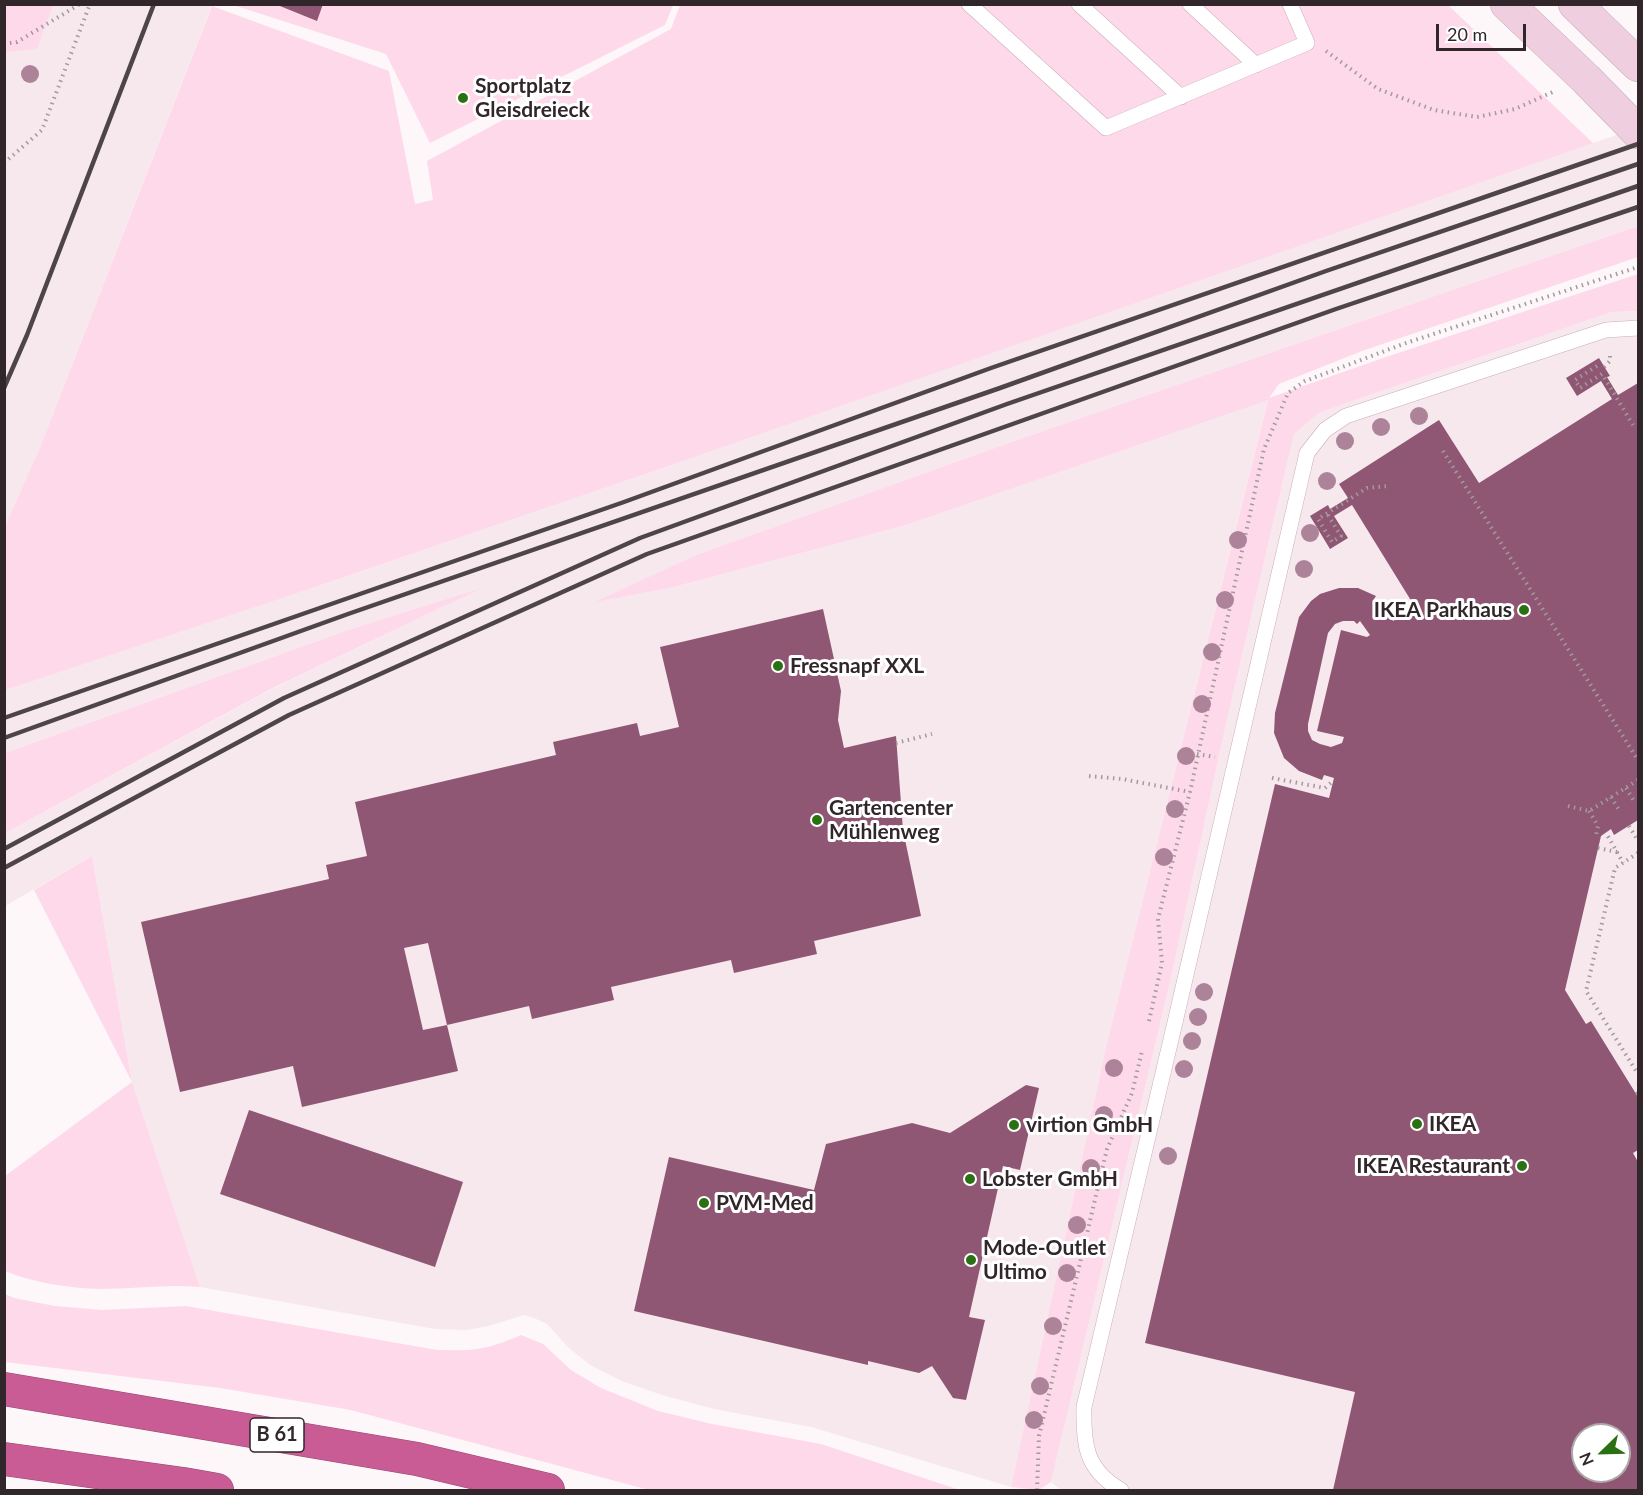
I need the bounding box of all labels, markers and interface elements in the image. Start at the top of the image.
scale bar [1439,12,1529,50]
text: 20 m [1447,23,1487,45]
place label: Sportplatz Gleisdreieck [475,73,590,123]
marker: Sportplatz Gleisdreieck [456,91,470,105]
place label: IKEA Parkhaus [1374,597,1512,623]
marker: IKEA Parkhaus [1517,603,1531,617]
place label: Fressnapf XXL [790,653,924,679]
marker: Fressnapf XXL [771,659,785,673]
place label: Gartencenter Mühlenweg [829,795,953,845]
marker: Gartencenter Mühlenweg [810,813,824,827]
place label: IKEA [1429,1111,1476,1137]
place label: virtion GmbH [1026,1112,1153,1138]
marker: IKEA [1410,1117,1424,1131]
marker: virtion GmbH [1007,1118,1021,1132]
place label: IKEA Restaurant [1356,1153,1510,1179]
marker: IKEA Restaurant [1515,1159,1529,1173]
place label: Lobster GmbH [982,1166,1118,1192]
marker: Lobster GmbH [963,1172,977,1186]
place label: PVM-Med [716,1190,814,1216]
marker: PVM-Med [697,1196,711,1210]
place label: Mode-Outlet Ultimo [983,1235,1106,1285]
marker: Mode-Outlet Ultimo [964,1253,978,1267]
road number: B 61 [250,1418,304,1452]
north arrow [1571,1423,1631,1483]
text: N [1575,1450,1597,1469]

